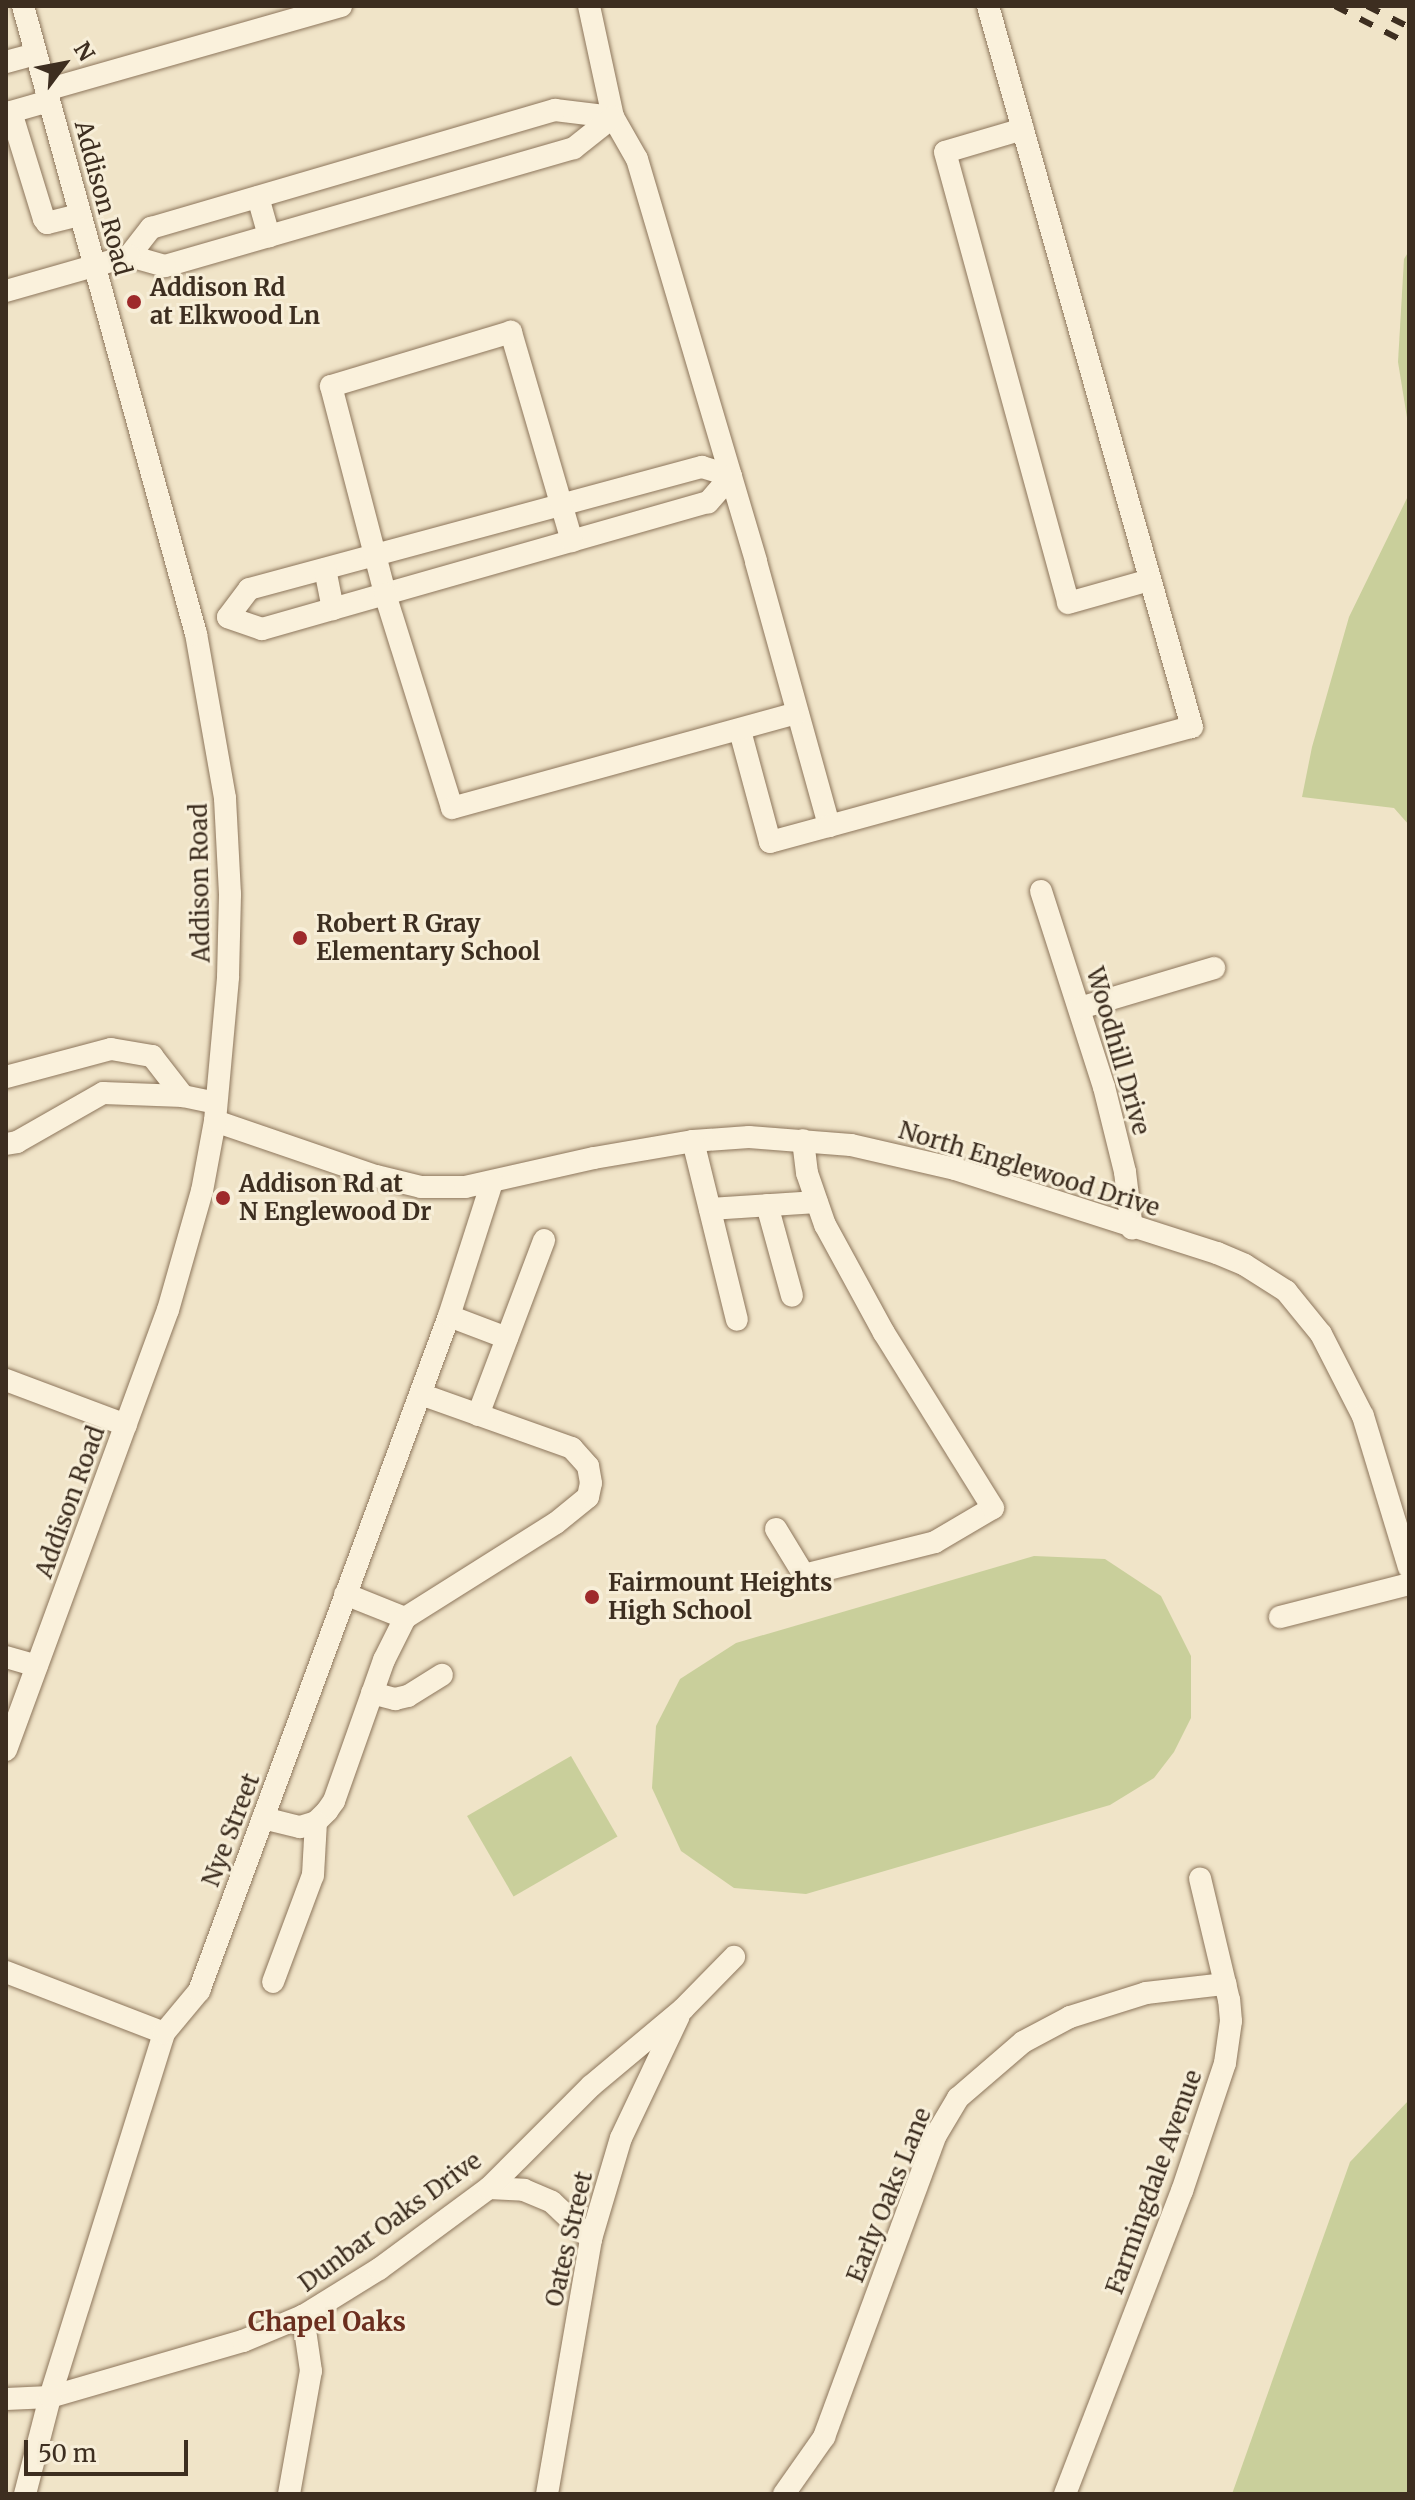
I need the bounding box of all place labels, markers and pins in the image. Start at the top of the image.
place label: Addison Rd at Elkwood Ln [150,274,320,330]
marker: Addison Rd at Elkwood Ln [125,293,143,311]
place label: Robert R Gray Elementary School [316,910,540,966]
marker: Robert R Gray Elementary School [291,929,309,947]
place label: Addison Rd at N Englewood Dr [239,1170,431,1226]
marker: Addison Rd at N Englewood Dr [214,1189,232,1207]
place label: Fairmount Heights High School [608,1569,832,1625]
marker: Fairmount Heights High School [583,1588,601,1606]

